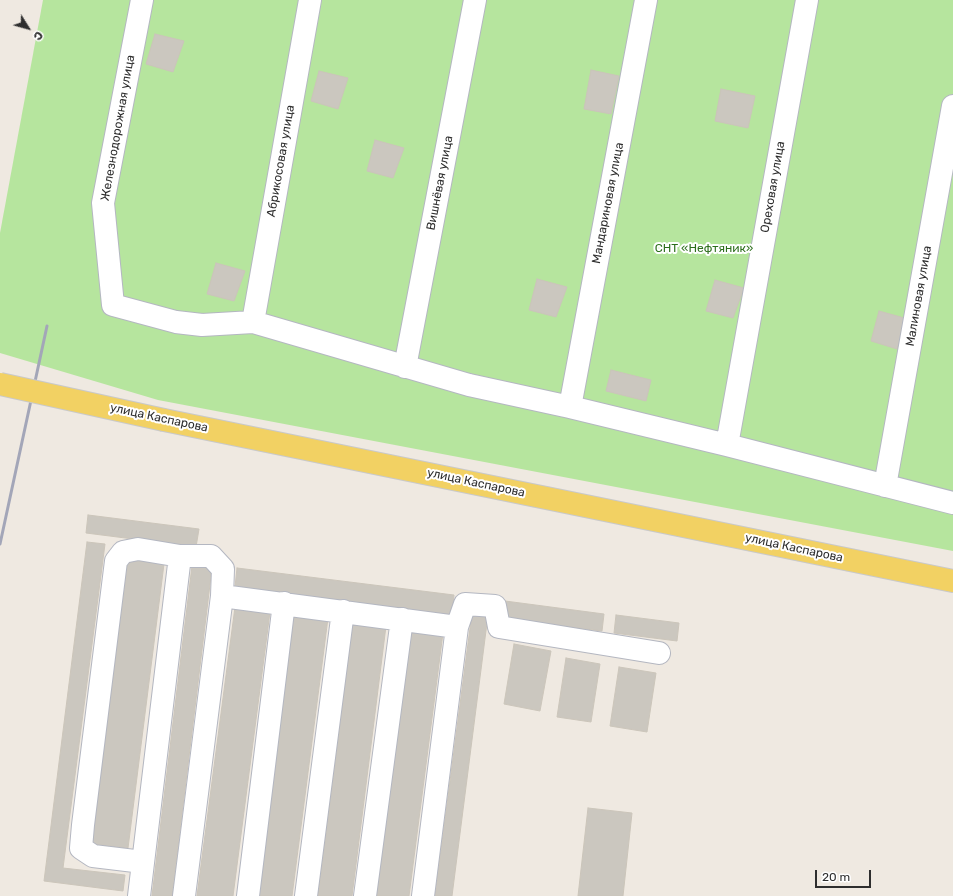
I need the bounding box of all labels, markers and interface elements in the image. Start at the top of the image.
north arrow [8,8,48,48]
text: С [30,29,46,43]
street label: Железнодорожная улица [98,54,138,202]
street label: Абрикосовая улица [264,104,298,218]
street label: Вишнёвая улица [424,134,456,232]
street label: Ореховая улица [758,140,788,234]
street label: Мандариновая улица [589,141,627,265]
park label: СНТ «Нефтяник» [655,242,753,256]
street label: Малиновая улица [903,245,935,347]
street label: улица Каспарова [109,401,209,435]
street label: улица Каспарова [426,466,526,500]
street label: улица Каспарова [744,531,844,565]
scale bar [817,862,873,888]
text: 20 m [822,870,850,884]

